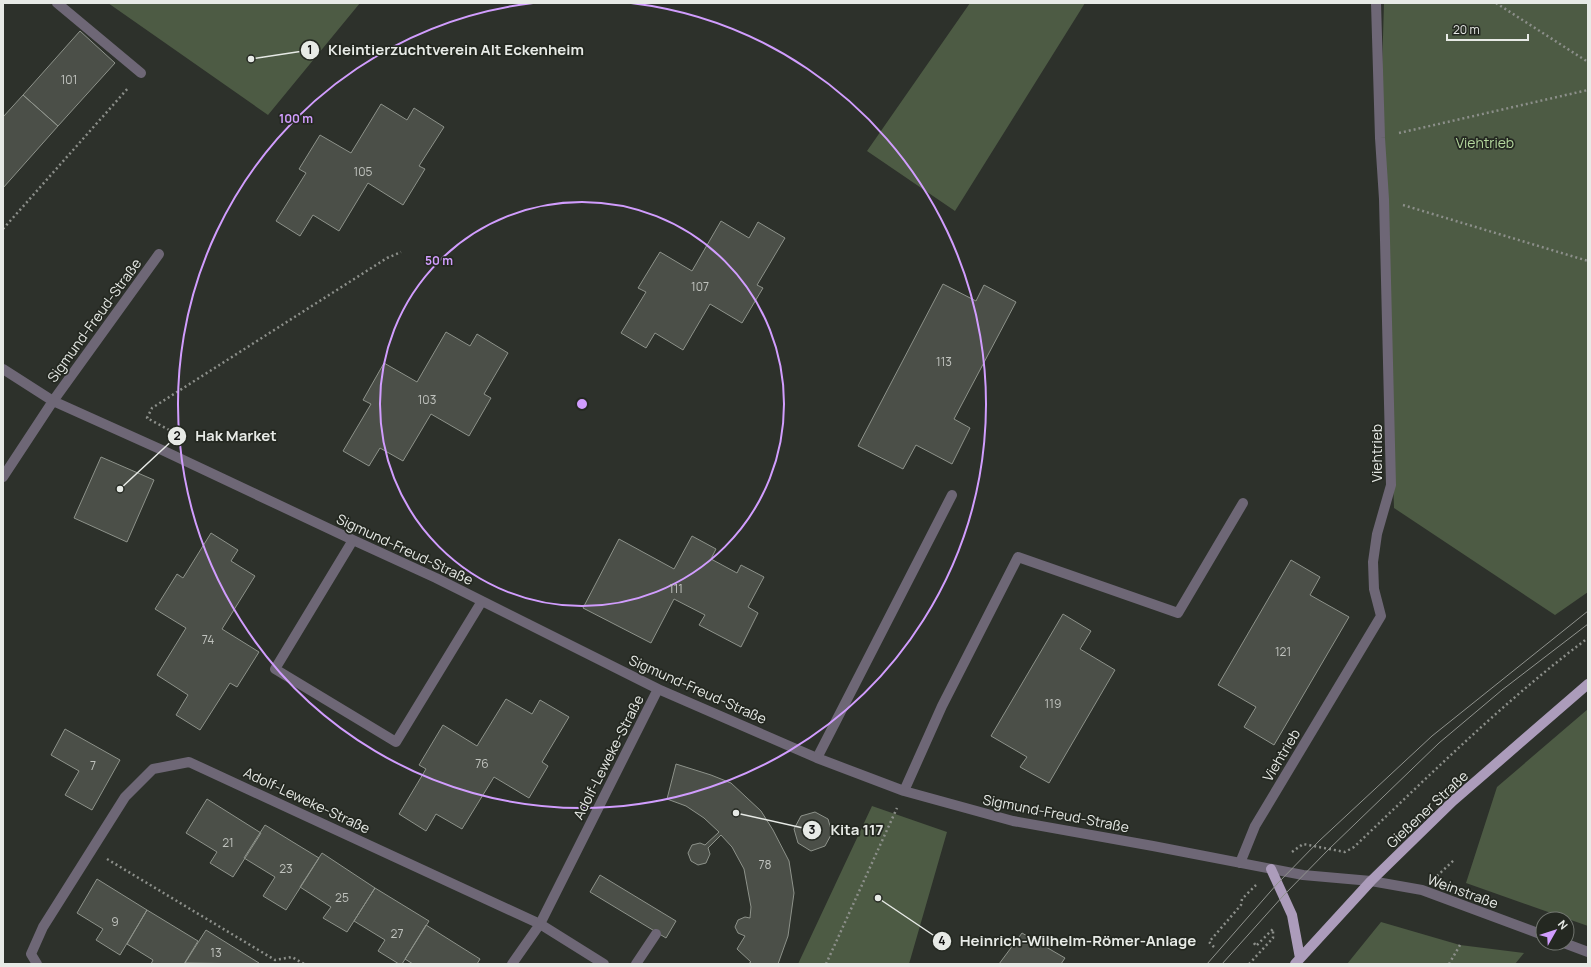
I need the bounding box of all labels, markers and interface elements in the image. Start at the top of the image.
scale bar [1447,16,1528,42]
text: 20 m [1453,21,1480,38]
callout: Kleintierzuchtverein Alt Eckenheim [300,37,592,64]
text: Kleintierzuchtverein Alt Eckenheim [328,39,584,60]
text: 1 [307,41,313,58]
house number: 101 [61,71,77,88]
text: 100 m [279,110,313,127]
park label: Viehtrieb [1456,133,1514,152]
house number: 105 [354,163,373,180]
text: 50 m [425,252,453,269]
street label: Sigmund-Freud-Straße [43,254,145,386]
house number: 107 [691,278,709,295]
house number: 113 [936,353,952,370]
house number: 103 [418,391,436,408]
centre of rings [575,397,589,411]
callout: Hak Market [167,422,284,449]
street label: Viehtrieb [1367,424,1386,482]
text: Hak Market [195,425,277,446]
text: 2 [173,427,181,444]
street label: Sigmund-Freud-Straße [334,509,476,589]
house number: 111 [669,580,683,597]
house number: 74 [202,631,214,648]
house number: 121 [1275,643,1291,660]
street label: Sigmund-Freud-Straße [626,650,770,728]
street label: Adolf-Leweke-Straße [568,691,648,823]
house number: 119 [1045,695,1061,712]
street label: Viehtrieb [1258,725,1304,785]
house number: 76 [475,755,489,772]
house number: 7 [90,757,96,774]
street label: Adolf-Leweke-Straße [241,762,373,838]
street label: Gießener Straße [1382,766,1472,852]
street label: Sigmund-Freud-Straße [981,789,1131,837]
callout: Kita 117 [802,816,891,843]
text: Kita 117 [830,819,884,840]
text: 3 [809,821,816,838]
house number: 21 [222,834,234,851]
house number: 78 [759,856,772,873]
house number: 23 [279,860,293,877]
street label: Weinstraße [1425,869,1501,913]
house number: 25 [335,889,349,906]
north arrow [1535,911,1575,951]
house number: 9 [111,913,119,930]
text: N [1555,917,1572,932]
house number: 27 [391,925,403,942]
callout: Heinrich-Wilhelm-Römer-Anlage [932,928,1204,955]
text: Heinrich-Wilhelm-Römer-Anlage [960,930,1196,951]
text: 4 [938,932,946,949]
house number: 13 [210,944,222,961]

